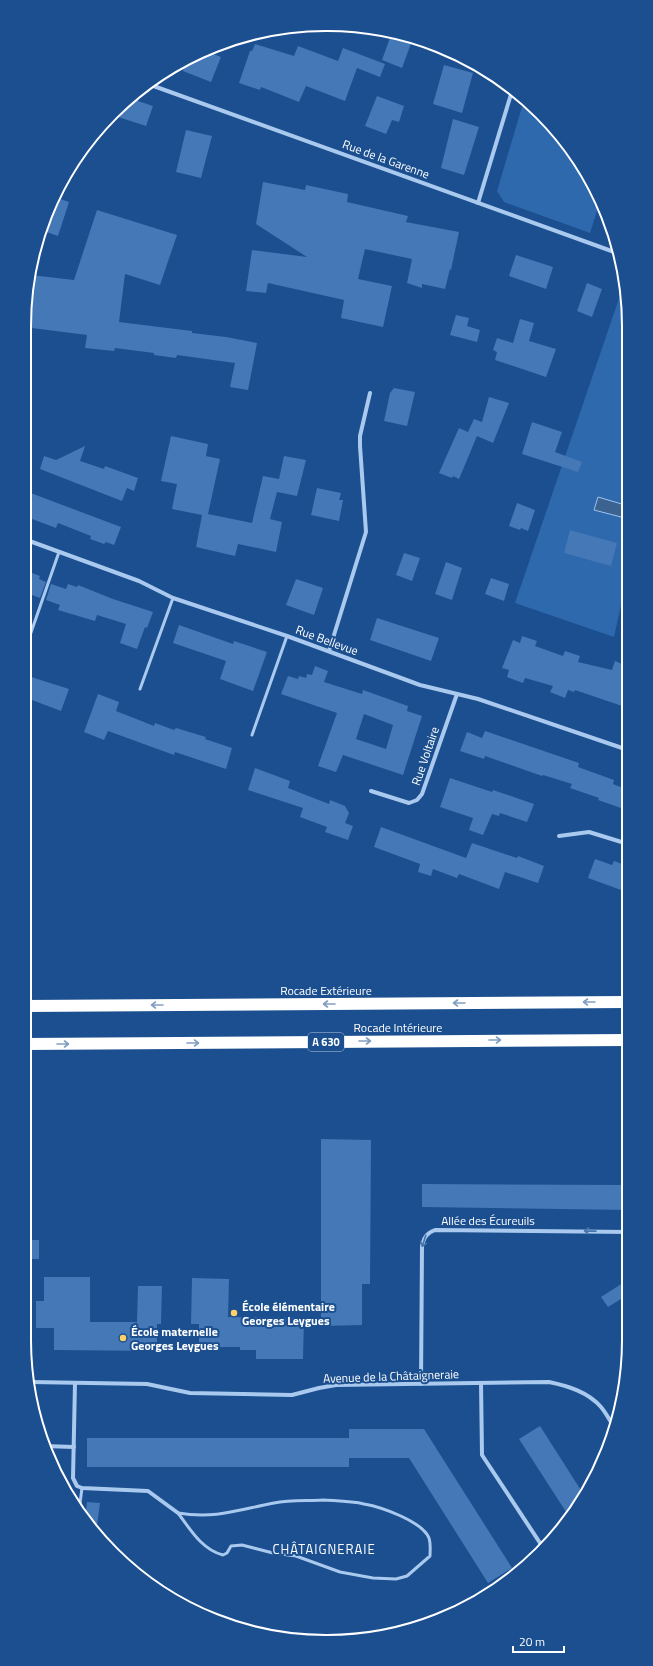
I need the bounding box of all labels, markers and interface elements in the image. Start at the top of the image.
street label: Rue de la Garenne [340,134,432,184]
street label: Rue Bellevue [293,620,361,660]
street label: Rue Voltaire [406,724,444,788]
street label: Rocade Extérieure [280,981,372,1000]
one-way arrow [453,999,466,1007]
one-way arrow [583,999,596,1006]
one-way arrow [323,1000,336,1008]
one-way arrow [151,1001,164,1009]
street label: Rocade Intérieure [354,1018,442,1037]
road number: A 630 [308,1033,344,1051]
one-way arrow [358,1037,371,1045]
one-way arrow [488,1037,501,1044]
one-way arrow [186,1039,199,1047]
one-way arrow [56,1040,69,1048]
street label: Allée des Écureuils [441,1211,535,1230]
one-way arrow [584,1227,597,1235]
one-way arrow [420,1235,427,1248]
place label: École élémentaire Georges Leygues [242,1297,335,1330]
marker: École élémentaire Georges Leygues [229,1308,239,1318]
place label: École maternelle Georges Leygues [131,1322,219,1355]
marker: École maternelle Georges Leygues [118,1333,128,1343]
street label: Avenue de la Châtaigneraie [323,1364,459,1388]
district label: CHÂTAIGNERAIE [272,1539,376,1559]
scale bar [513,1628,564,1654]
text: 20 m [519,1632,545,1651]

